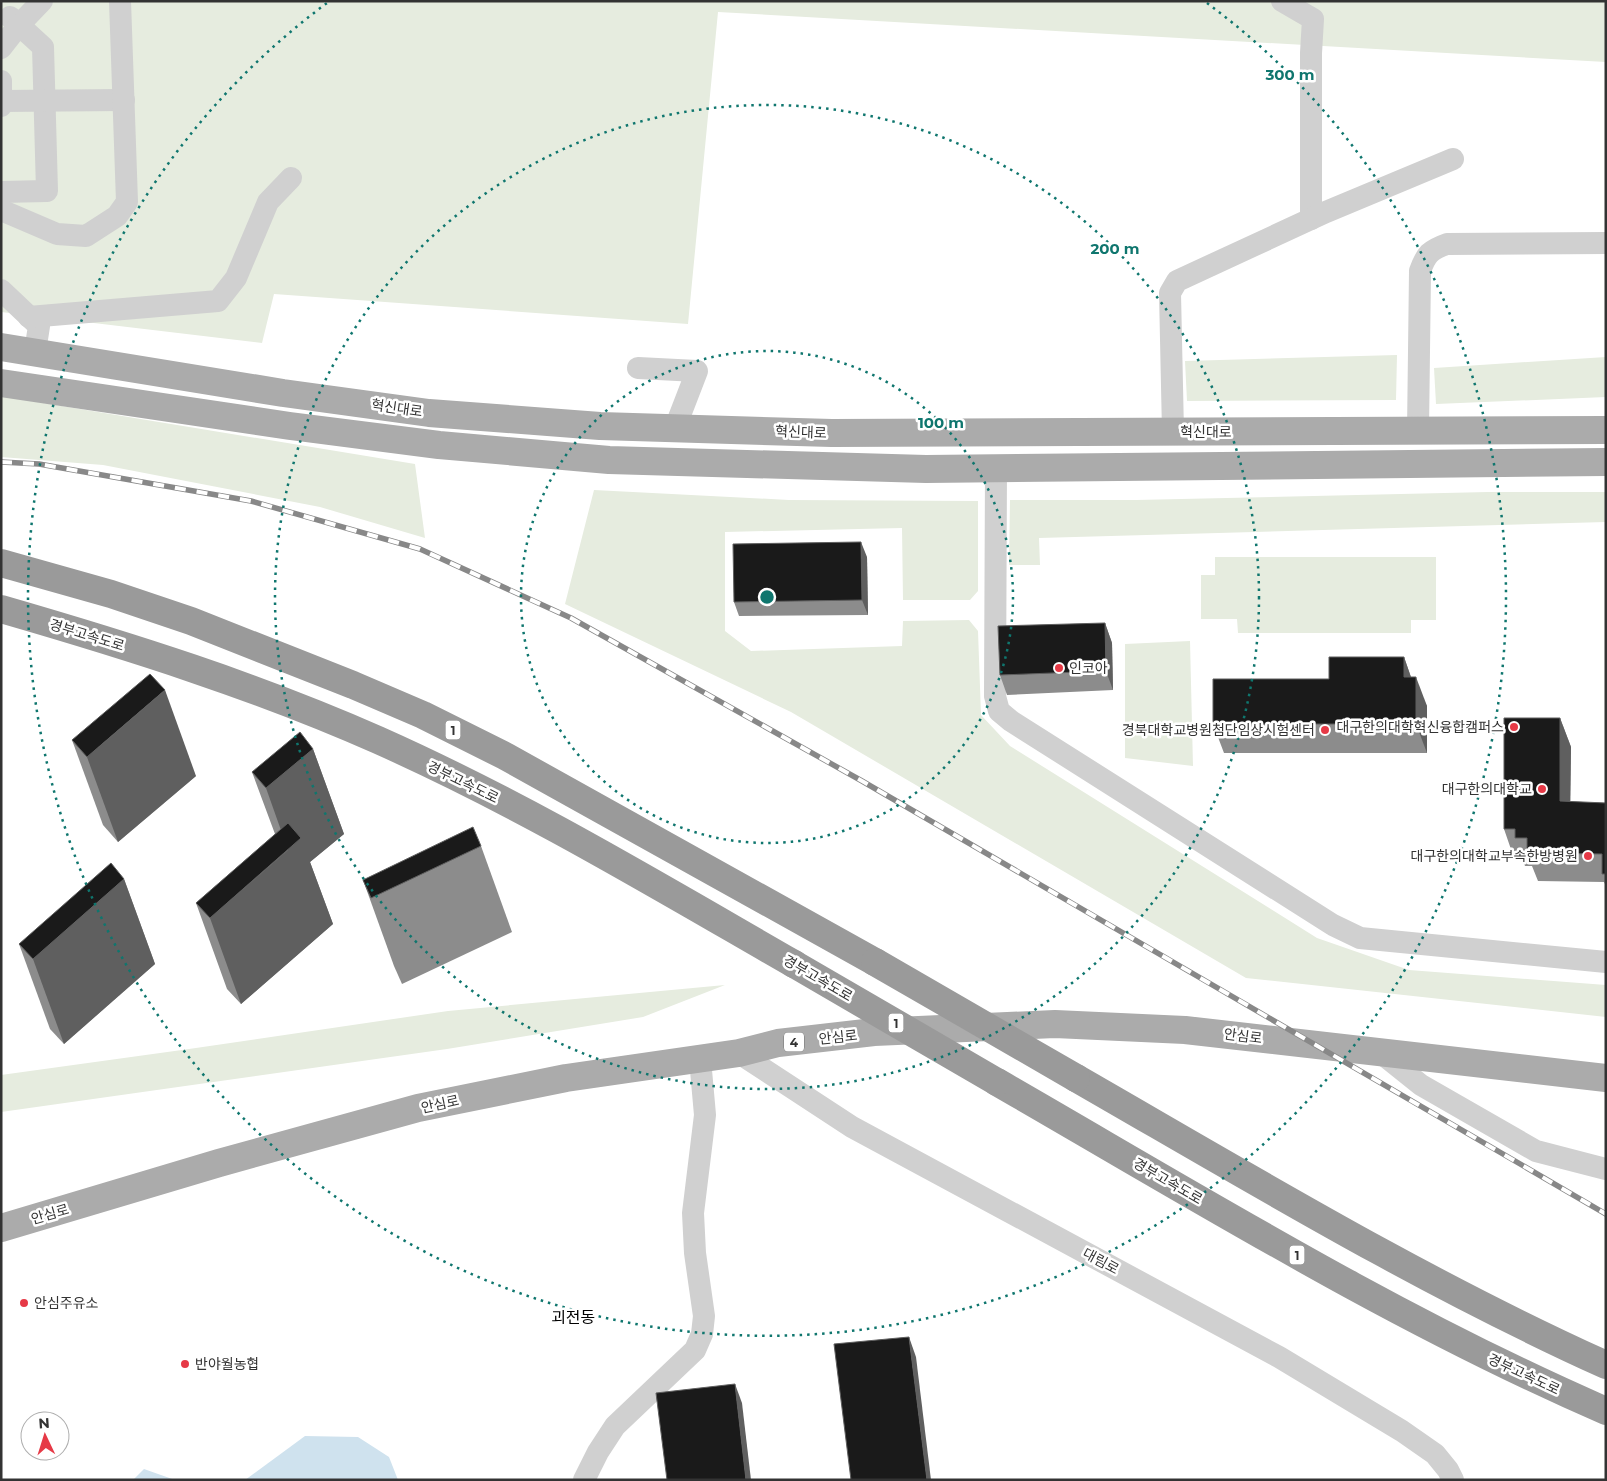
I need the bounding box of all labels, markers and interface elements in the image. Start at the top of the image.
text: 300 m [1264,65,1315,84]
text: 200 m [1090,239,1140,258]
street label: 혁신대로 [370,396,424,421]
text: 100 m [918,413,964,432]
street label: 혁신대로 [775,422,827,442]
street label: 혁신대로 [1180,423,1232,441]
centre of rings [758,588,776,606]
street label: 경부고속도로 [47,615,127,655]
place label: 인코아 [1069,659,1108,677]
marker: 인코아 [1053,662,1065,674]
place label: 대구한의대학혁신융합캠퍼스 [1337,718,1504,736]
road number: 1 [446,720,460,740]
place label: 경북대학교병원첨단임상시험센터 [1122,721,1315,739]
marker: 대구한의대학혁신융합캠퍼스 [1508,721,1520,733]
marker: 경북대학교병원첨단임상시험센터 [1319,724,1331,736]
street label: 경부고속도로 [424,757,502,807]
place label: 대구한의대학교 [1442,780,1532,798]
marker: 대구한의대학교 [1536,783,1548,795]
place label: 대구한의대학교부속한방병원 [1411,847,1578,865]
marker: 대구한의대학교부속한방병원 [1582,850,1594,862]
street label: 경부고속도로 [780,951,856,1005]
road number: 1 [888,1014,904,1032]
street label: 안심로 [1223,1025,1263,1047]
street label: 안심로 [818,1026,858,1048]
road number: 4 [784,1032,804,1052]
street label: 안심로 [419,1091,461,1117]
street label: 경부고속도로 [1130,1154,1206,1208]
street label: 안심로 [29,1200,71,1228]
street label: 대림로 [1080,1244,1122,1278]
road number: 1 [1290,1246,1304,1264]
place label: 안심주유소 [34,1294,99,1312]
marker: 안심주유소 [18,1297,30,1309]
district label: 괴전동 [551,1308,595,1327]
street label: 경부고속도로 [1485,1350,1563,1399]
place label: 반야월농협 [195,1355,259,1373]
marker: 반야월농협 [179,1358,191,1370]
north arrow [20,1411,70,1461]
text: N [38,1414,50,1432]

